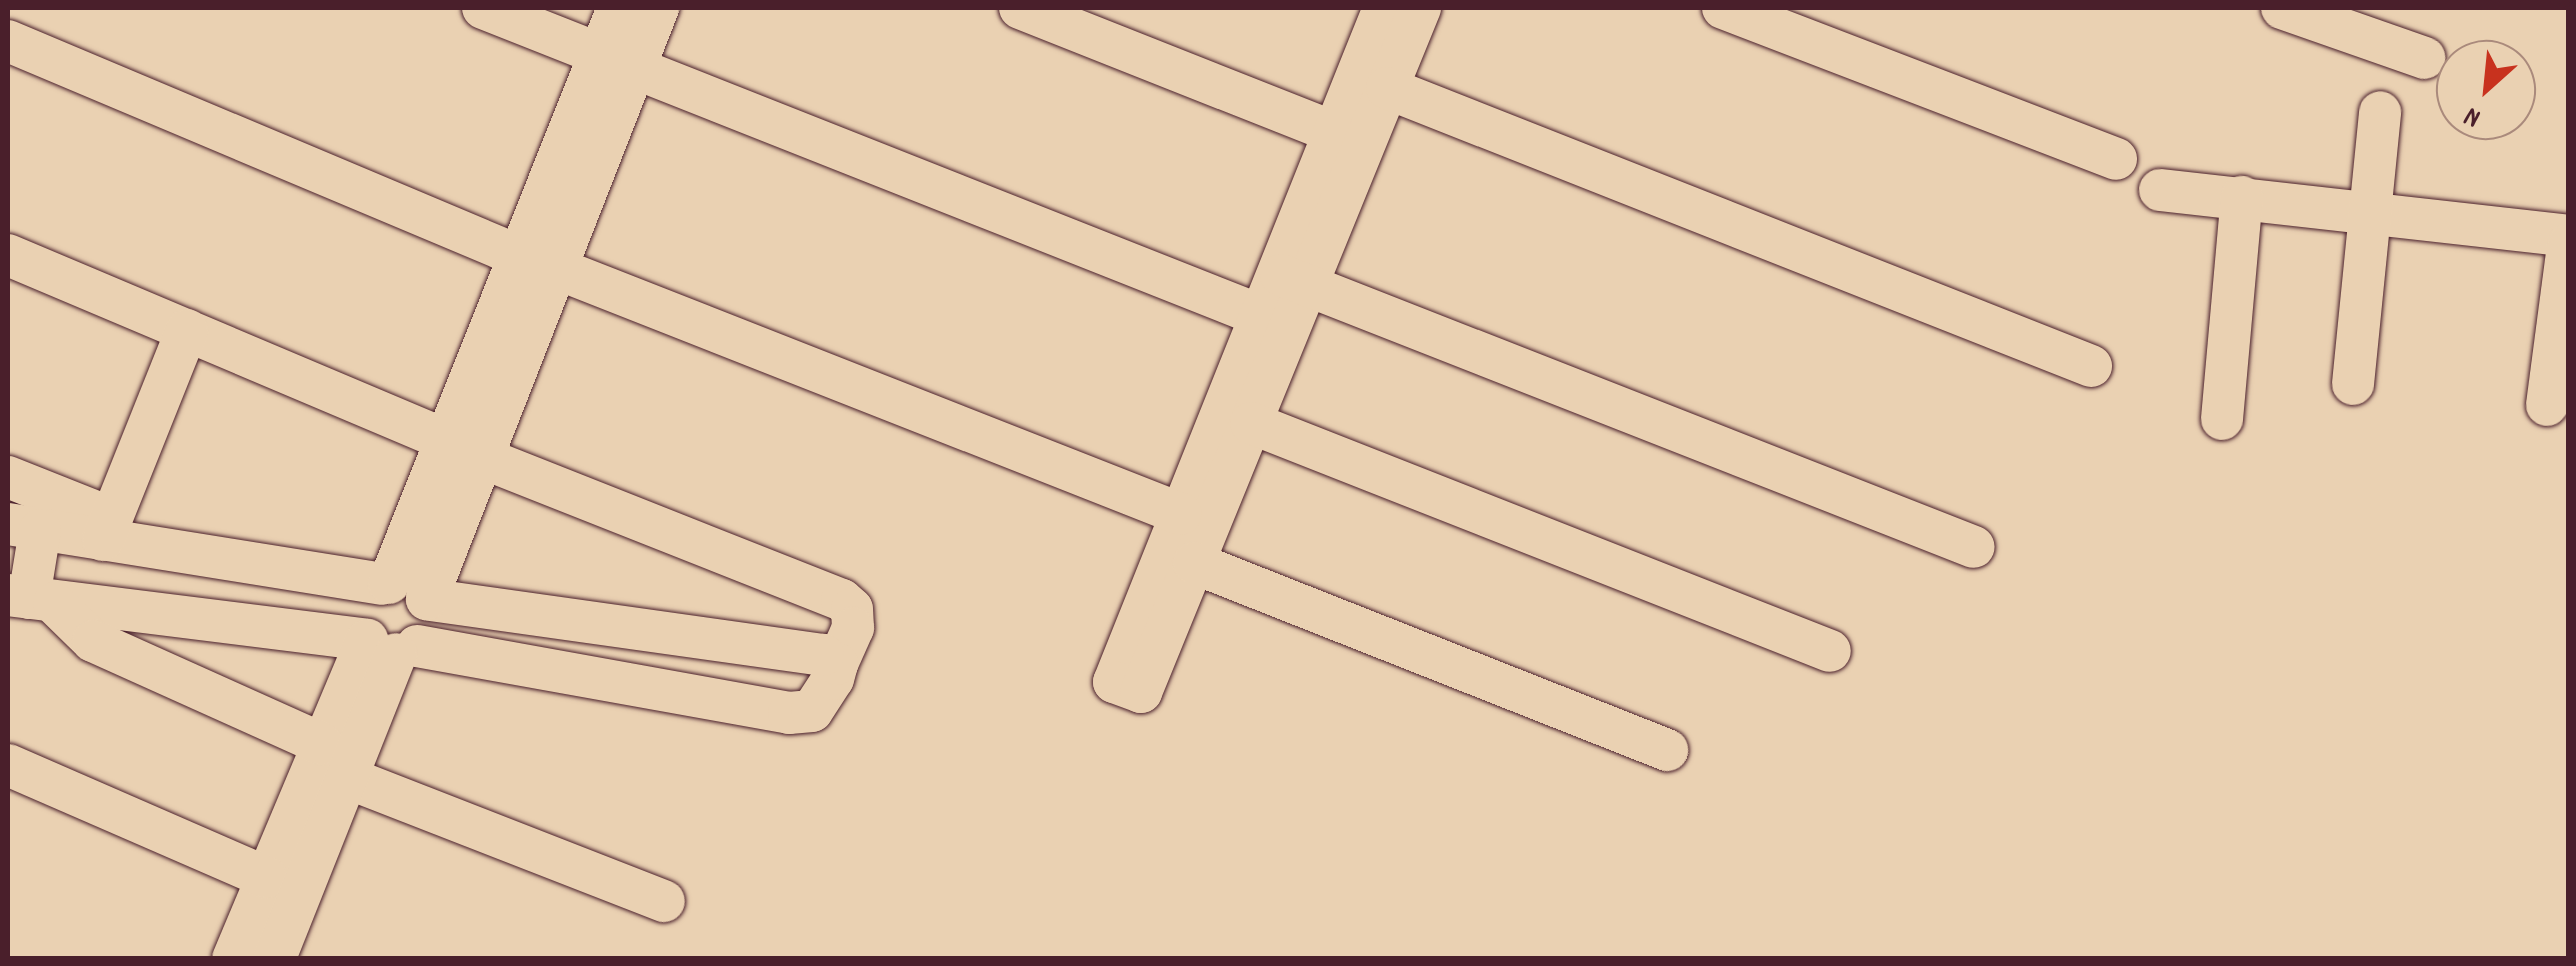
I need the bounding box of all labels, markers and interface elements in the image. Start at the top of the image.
north arrow [2436,40,2536,140]
text: N [2458,94,2489,136]

